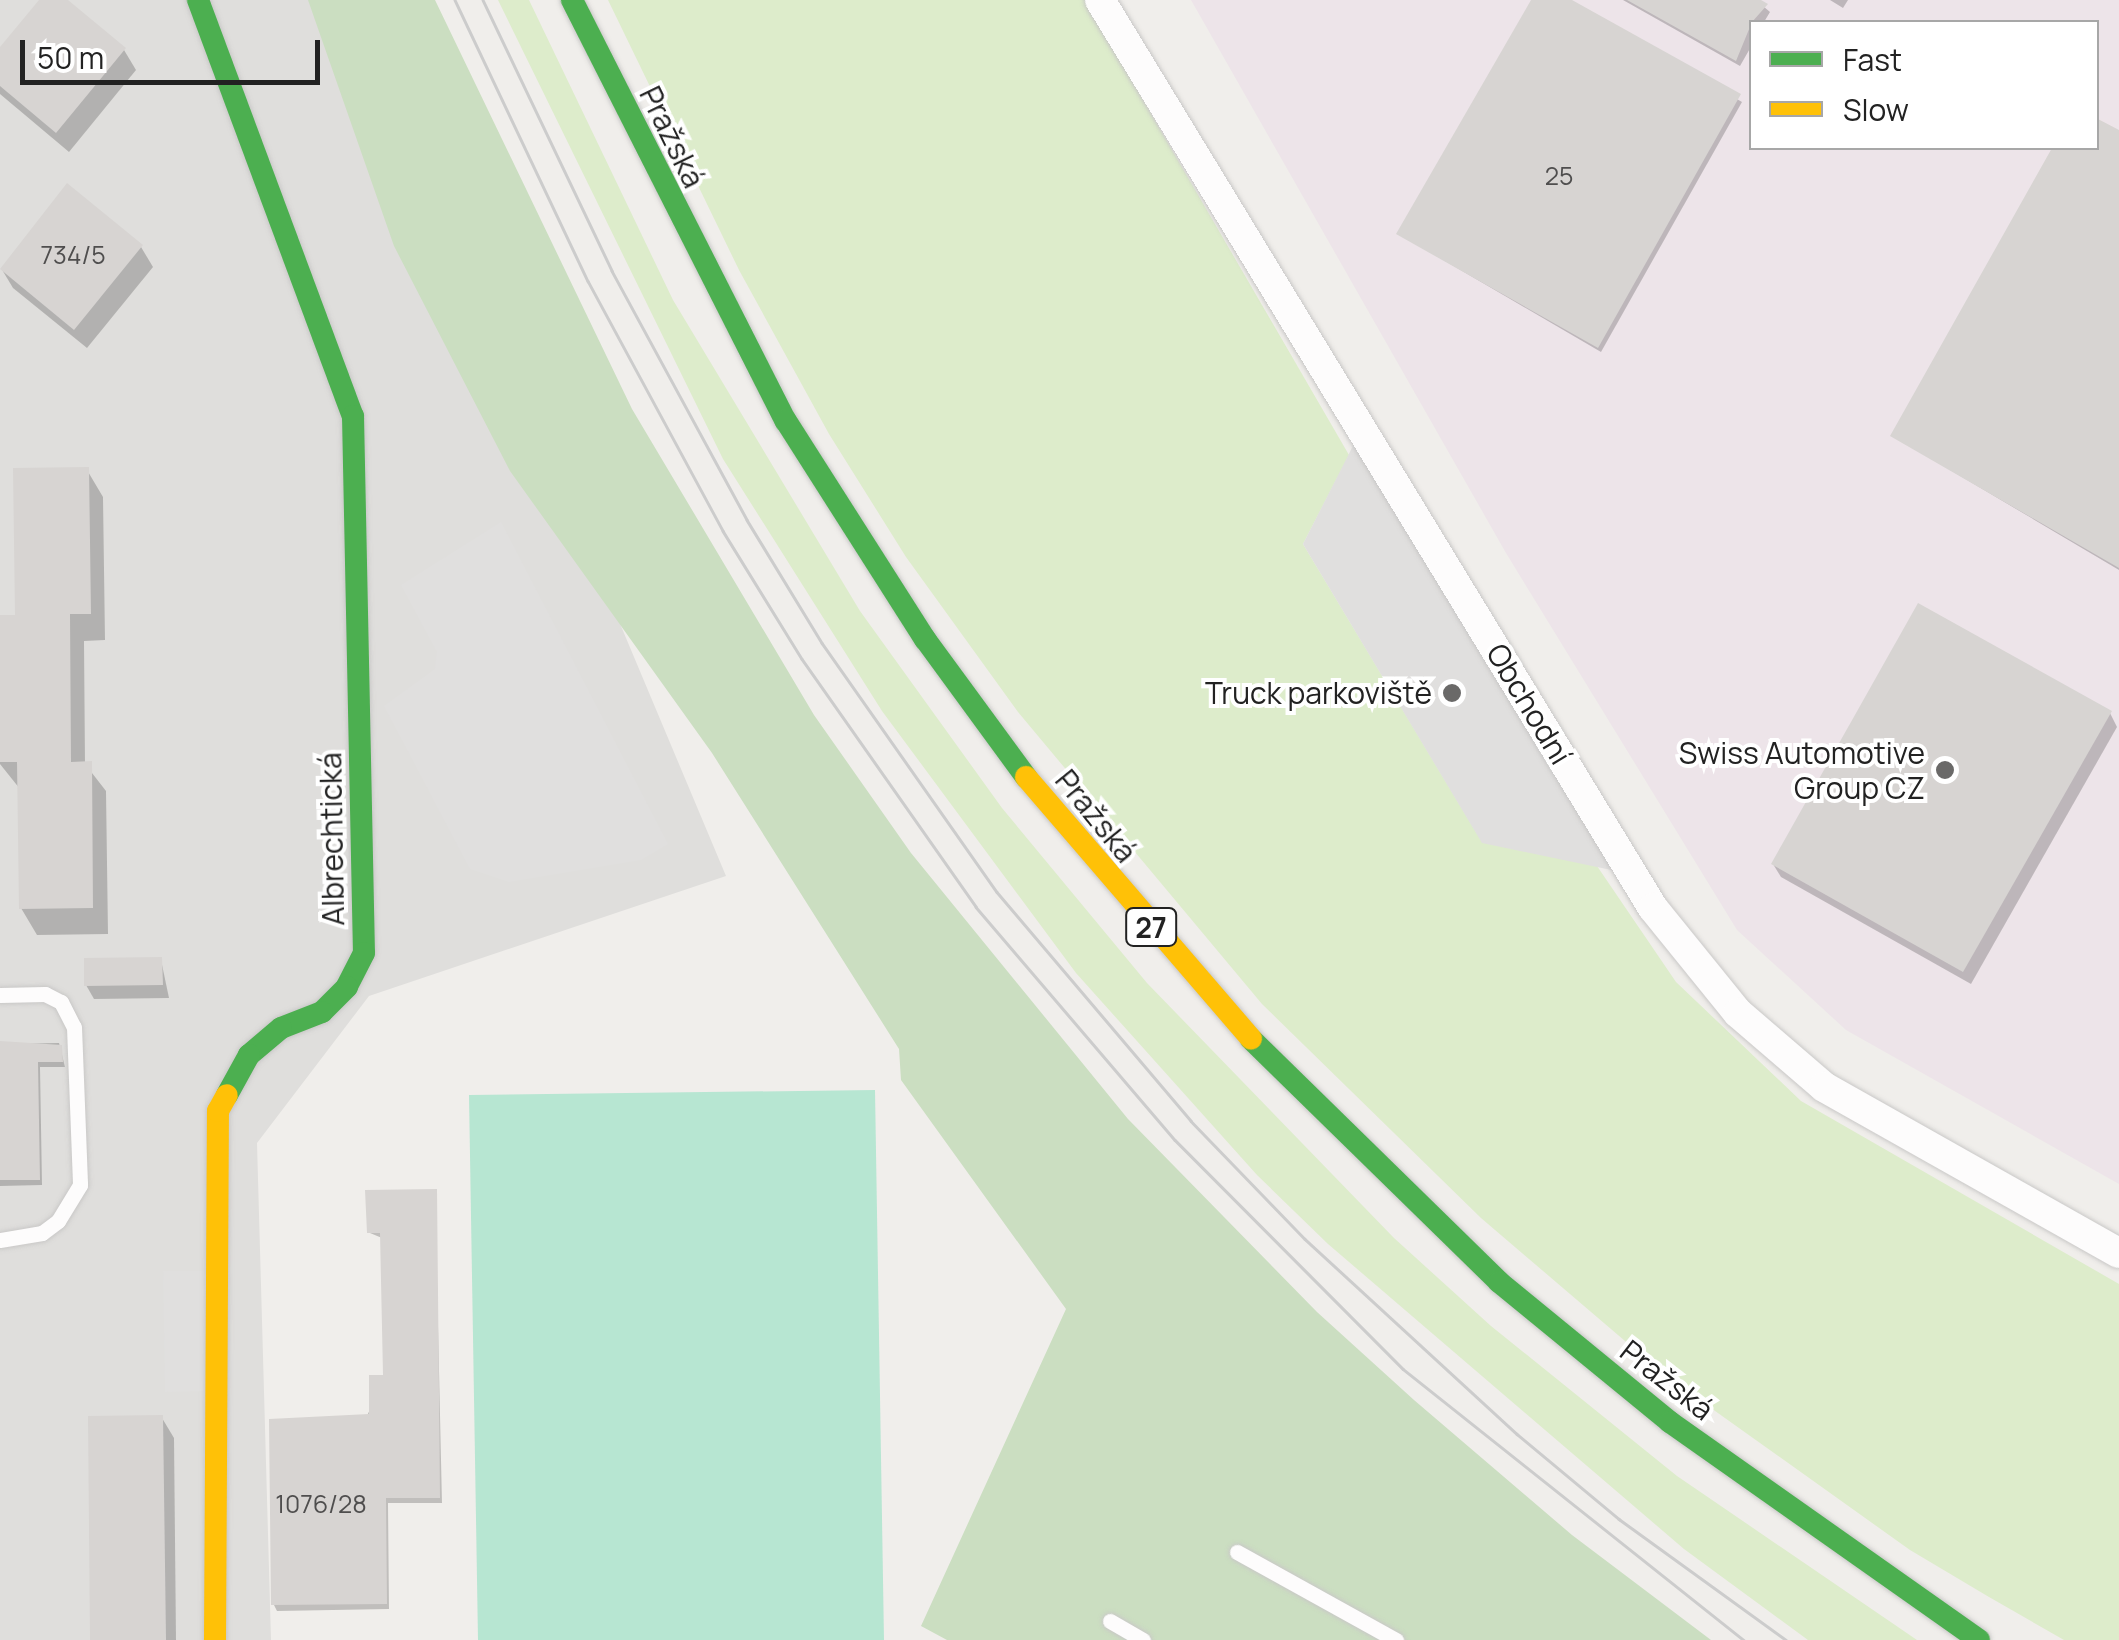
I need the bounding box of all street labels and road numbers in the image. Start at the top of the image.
street label: Pražská [632,80,712,194]
street label: Obchodní [1479,637,1579,771]
street label: Albrechtická [312,752,352,926]
street label: Pražská [1048,763,1144,869]
road number: 27 [1124,904,1178,950]
street label: Pražská [1613,1333,1721,1427]

